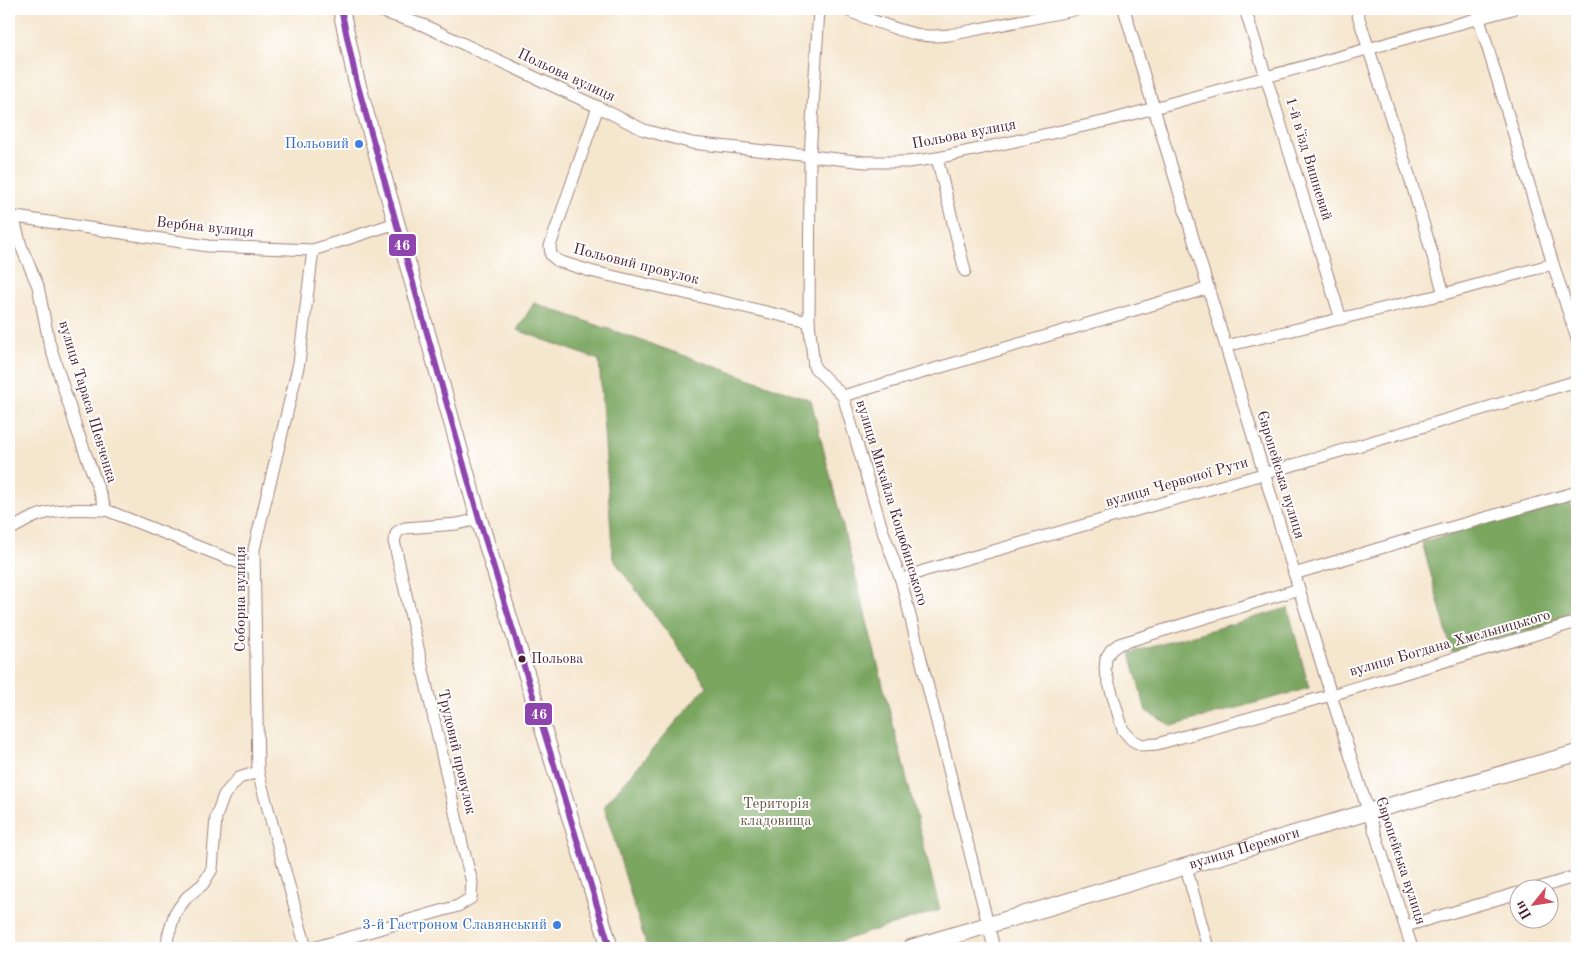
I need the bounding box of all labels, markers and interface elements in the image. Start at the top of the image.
street label: Польова вулиця [515,47,617,105]
street label: 1-й в'їзд Вишневий [1282,96,1334,222]
street label: Польова вулиця [911,117,1018,152]
place label: Польовий [284,137,349,152]
marker: Польовий [353,138,365,150]
street label: Вербна вулиця [155,215,255,241]
line badge: 46 [388,233,417,257]
text: 46 [394,239,410,253]
street label: Польовий провулок [572,242,701,288]
street label: вулиця Тараса Шевченка [55,319,119,486]
street label: вулиця Михайла Коцюбинського [852,398,930,608]
street label: Європейська вулиця [1253,409,1307,541]
street label: вулиця Червоної Рути [1104,455,1250,511]
street label: Соборна вулиця [234,546,249,652]
street label: вулиця Богдана Хмельницького [1348,608,1552,680]
place label: Польова [531,652,583,666]
marker: Польова [517,654,527,664]
street label: Трудовий провулок [434,688,478,817]
line badge: 46 [524,702,553,726]
text: 46 [531,708,547,722]
street label: Європейська вулиця [1372,795,1428,927]
park label: Територія кладовища [740,797,812,829]
street label: вулиця Перемоги [1188,825,1301,872]
north arrow [1508,880,1558,930]
text: Пн [1513,898,1534,922]
place label: 3-й Гастроном Славянський [362,918,547,933]
marker: 3-й Гастроном Славянський [551,919,563,931]

